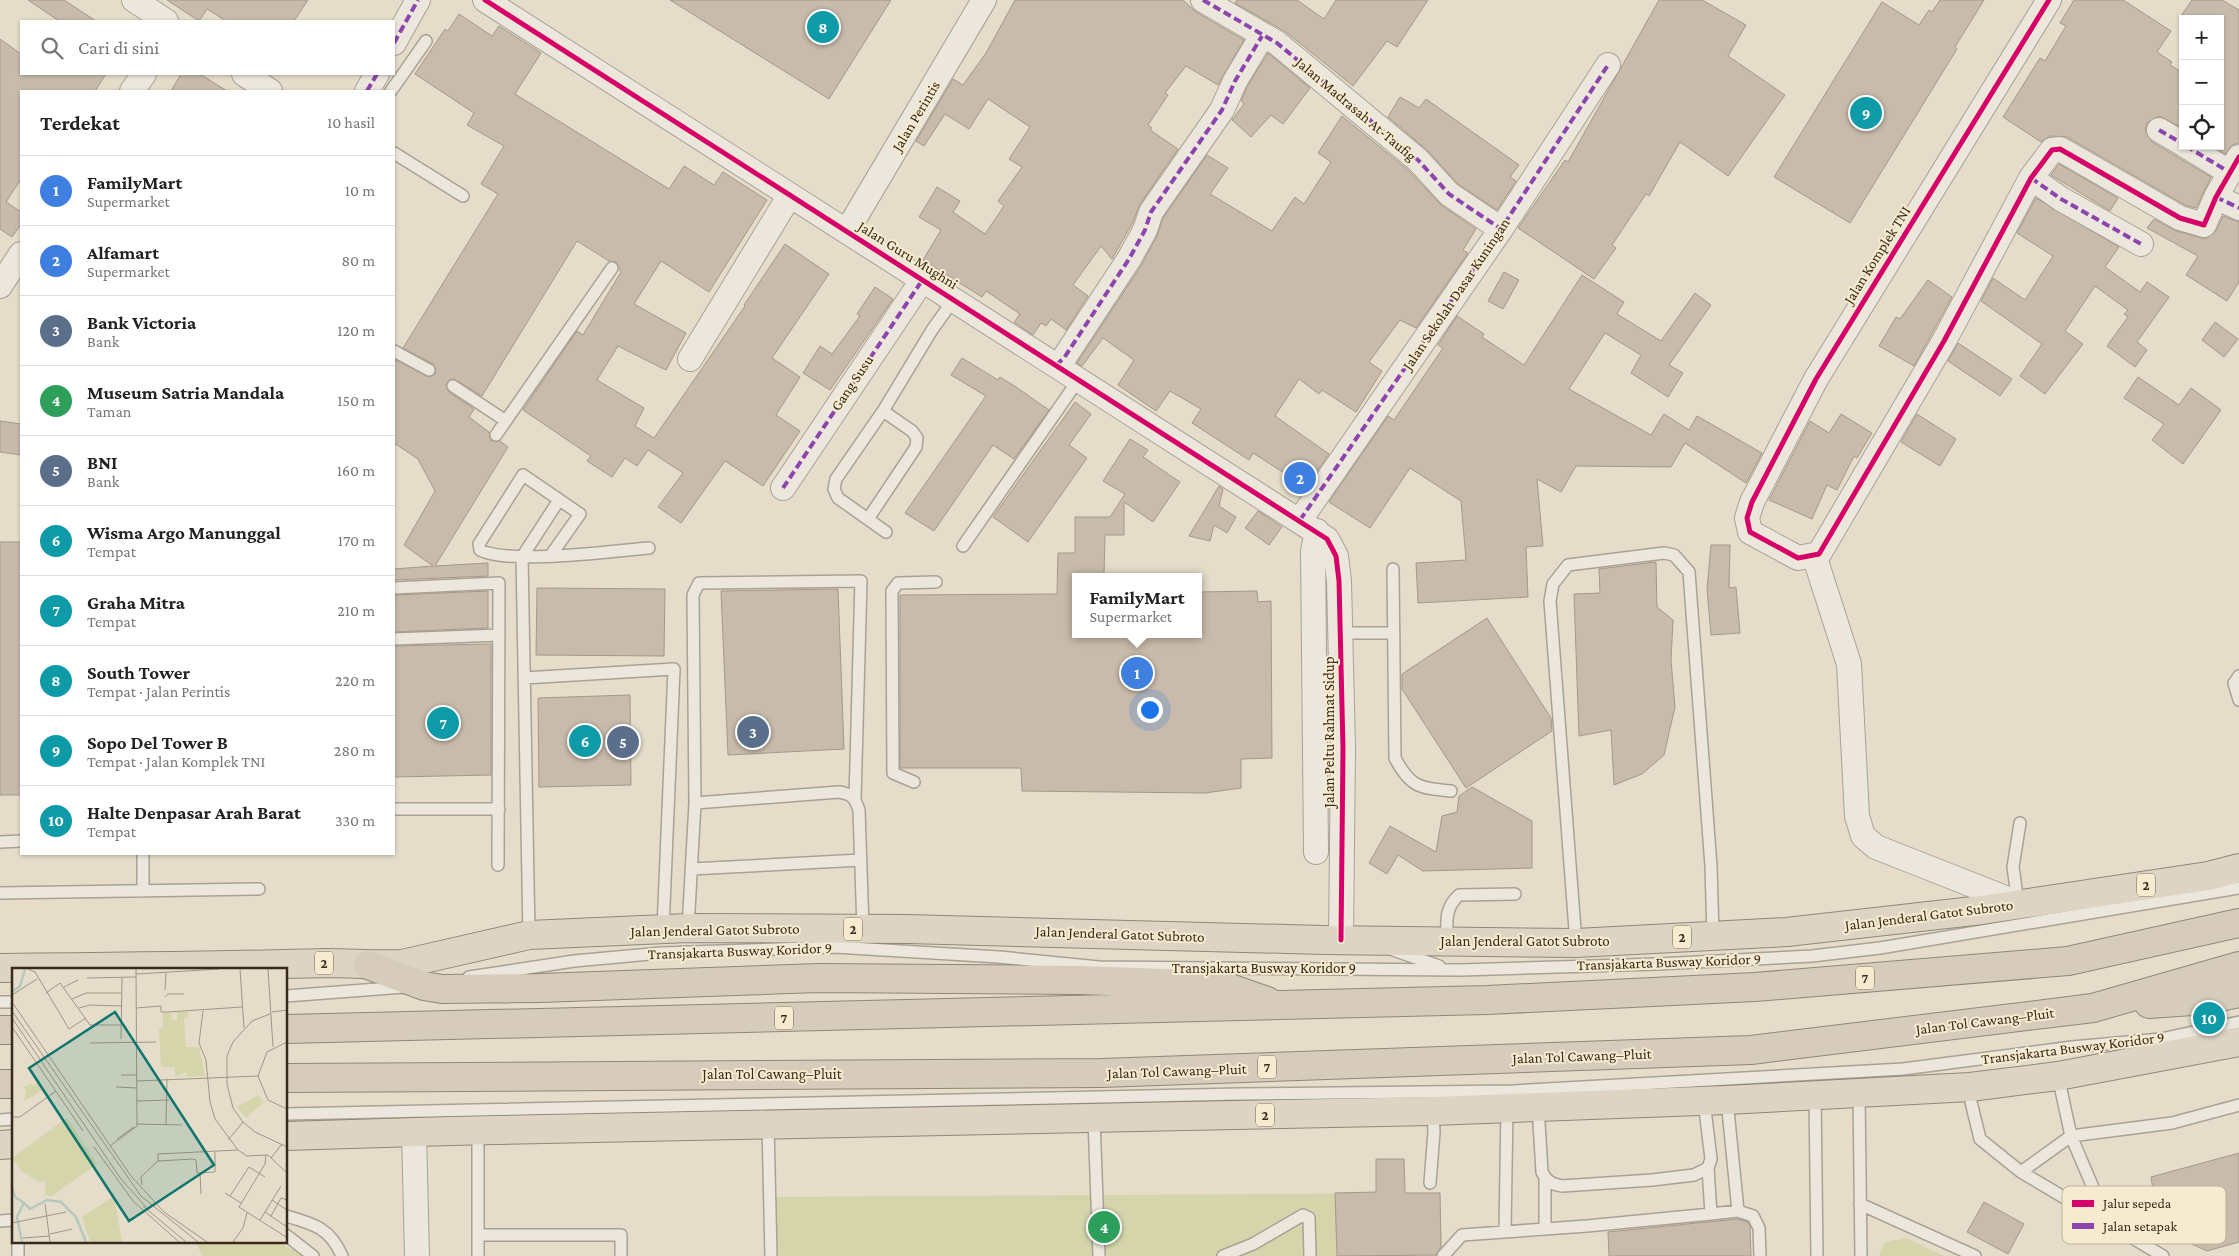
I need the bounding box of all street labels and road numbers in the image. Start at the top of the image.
street label: Jalan Madrasah At-Taufig [1290,53,1420,165]
street label: Jalan Perintis [888,78,944,156]
street label: Jalan Komplek TNI [1839,203,1914,309]
street label: Jalan Sekolah Dasar Kuningan [1398,215,1514,375]
street label: Jalan Guru Mughni [853,217,961,293]
street label: Gang Susu [828,352,877,414]
street label: Jalan Peltu Rahmat Sidup [1321,656,1338,810]
road number: 2 [2137,874,2155,896]
street label: Jalan Jenderal Gatot Subroto [1842,897,2014,934]
road number: 2 [844,918,862,941]
street label: Jalan Jenderal Gatot Subroto [628,921,800,941]
street label: Jalan Jenderal Gatot Subroto [1033,923,1205,946]
road number: 2 [1673,926,1691,949]
street label: Jalan Jenderal Gatot Subroto [1438,933,1610,950]
street label: Transjakarta Busway Koridor 9 [648,940,833,963]
road number: 2 [315,951,333,974]
street label: Transjakarta Busway Koridor 9 [1577,951,1762,974]
street label: Transjakarta Busway Koridor 9 [1172,960,1356,977]
road number: 7 [1856,966,1874,990]
street label: Jalan Tol Cawang–Pluit [1913,1004,2056,1039]
road number: 7 [775,1006,793,1030]
street label: Transjakarta Busway Koridor 9 [1980,1029,2166,1068]
street label: Jalan Tol Cawang–Pluit [1510,1046,1653,1067]
road number: 7 [1258,1056,1276,1078]
street label: Jalan Tol Cawang–Pluit [1105,1061,1248,1082]
street label: Jalan Tol Cawang–Pluit [700,1066,843,1083]
road number: 2 [1256,1104,1274,1126]

